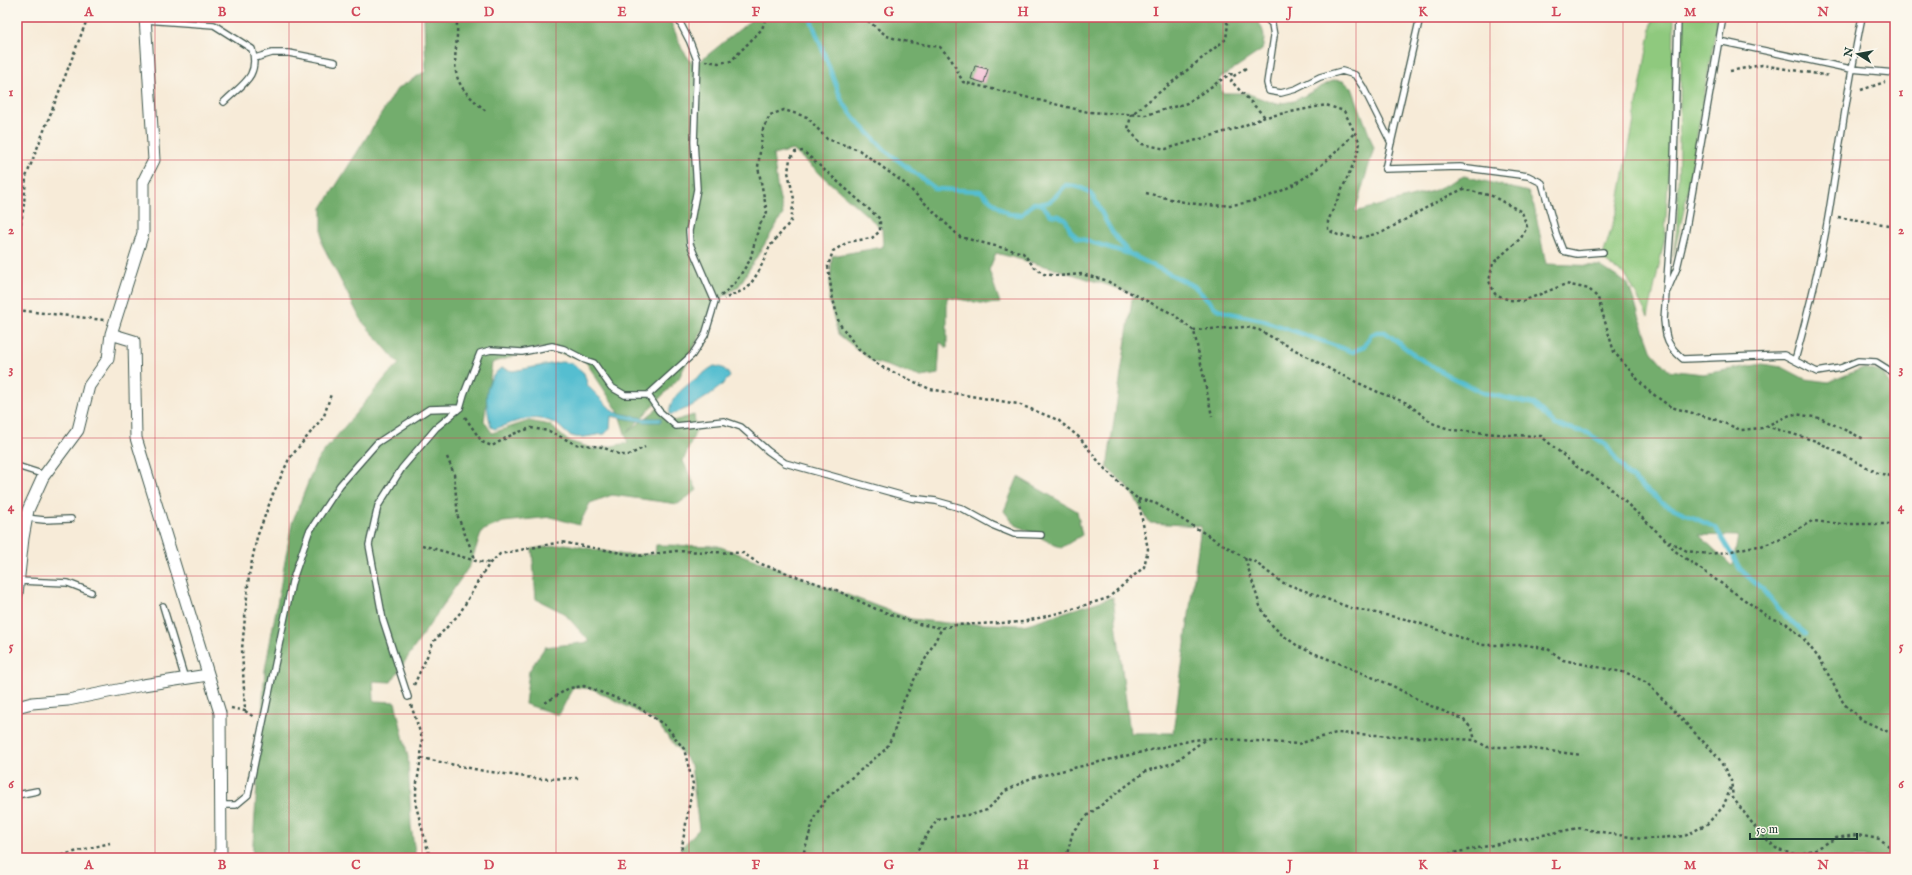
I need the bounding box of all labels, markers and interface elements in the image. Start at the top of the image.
text: A [84,4,95,21]
text: B [218,4,227,21]
text: C [351,4,361,21]
text: D [484,4,495,21]
text: E [617,4,627,21]
text: F [752,4,761,21]
text: G [884,4,895,21]
text: H [1017,4,1029,21]
text: I [1153,4,1159,21]
text: J [1285,4,1293,21]
text: K [1418,4,1428,21]
text: L [1550,4,1561,21]
text: M [1684,4,1697,21]
text: N [1816,4,1829,21]
north arrow [1838,34,1878,74]
text: N [1841,46,1857,59]
text: 1 [9,84,14,101]
text: 1 [1899,84,1904,101]
text: 2 [8,222,14,239]
text: 2 [1898,222,1904,239]
text: 3 [9,361,14,378]
text: 3 [1899,361,1904,378]
text: 4 [8,499,15,516]
text: 4 [1898,499,1905,516]
text: 5 [9,638,14,655]
text: 5 [1899,638,1904,655]
text: 6 [8,776,14,793]
text: 6 [1898,776,1904,793]
scale bar [1750,815,1857,841]
text: 50 m [1756,822,1778,837]
text: A [84,857,95,874]
text: B [218,857,227,874]
text: C [351,857,361,874]
text: D [484,857,495,874]
text: E [617,857,627,874]
text: F [752,857,761,874]
text: G [884,857,895,874]
text: H [1017,857,1029,874]
text: I [1153,857,1159,874]
text: J [1285,857,1293,874]
text: K [1418,857,1428,874]
text: L [1550,857,1561,874]
text: M [1684,857,1697,874]
text: N [1816,857,1829,874]

